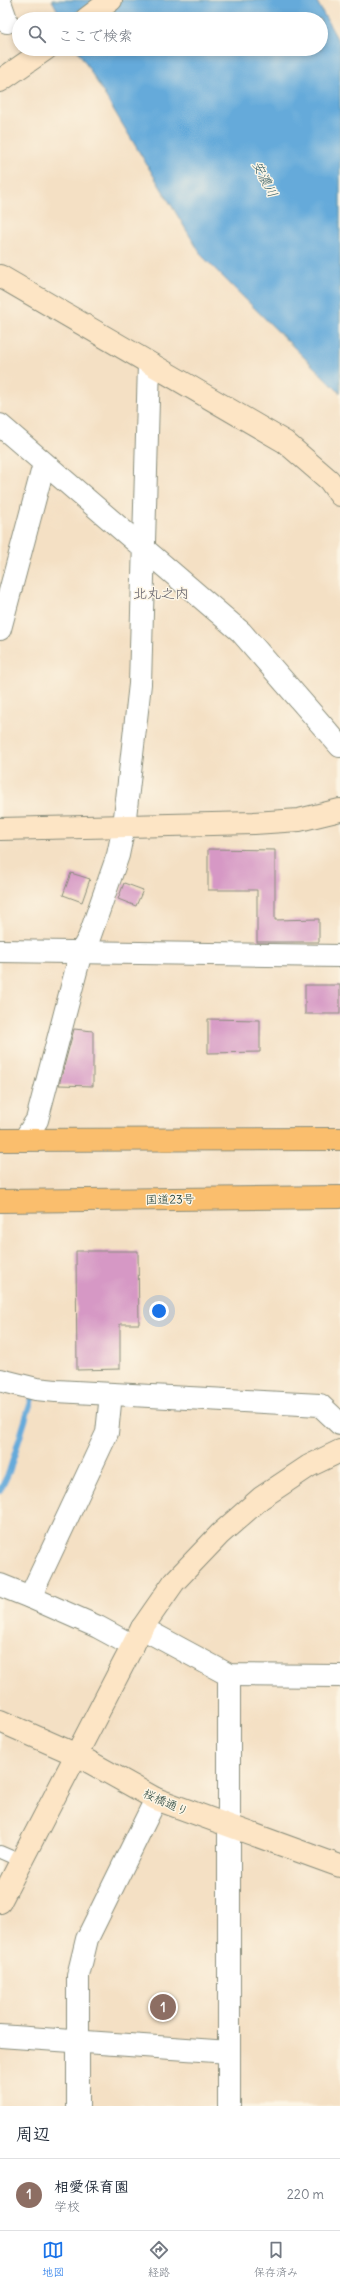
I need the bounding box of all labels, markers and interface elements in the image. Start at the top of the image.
search box [12,12,328,56]
icon: search [26,23,48,45]
text: ここで検索 [58,26,133,45]
water label: 安濃川 [249,158,281,200]
district label: 北丸之内 [133,584,189,602]
street label: 国道23号 [145,1191,195,1207]
your location [149,1301,169,1321]
street label: 桜橋通り [141,1785,191,1819]
pin: 1 [150,1992,176,2022]
text: 周辺 [16,2123,50,2145]
text: 相愛保育園 [54,2177,129,2196]
text: 1 [26,2186,32,2203]
text: 220 m [287,2186,324,2203]
text: 学校 [54,2198,80,2215]
tab: 地図 [42,2239,64,2279]
tab: 経路 [148,2239,170,2279]
tab: 保存済み [254,2239,298,2279]

